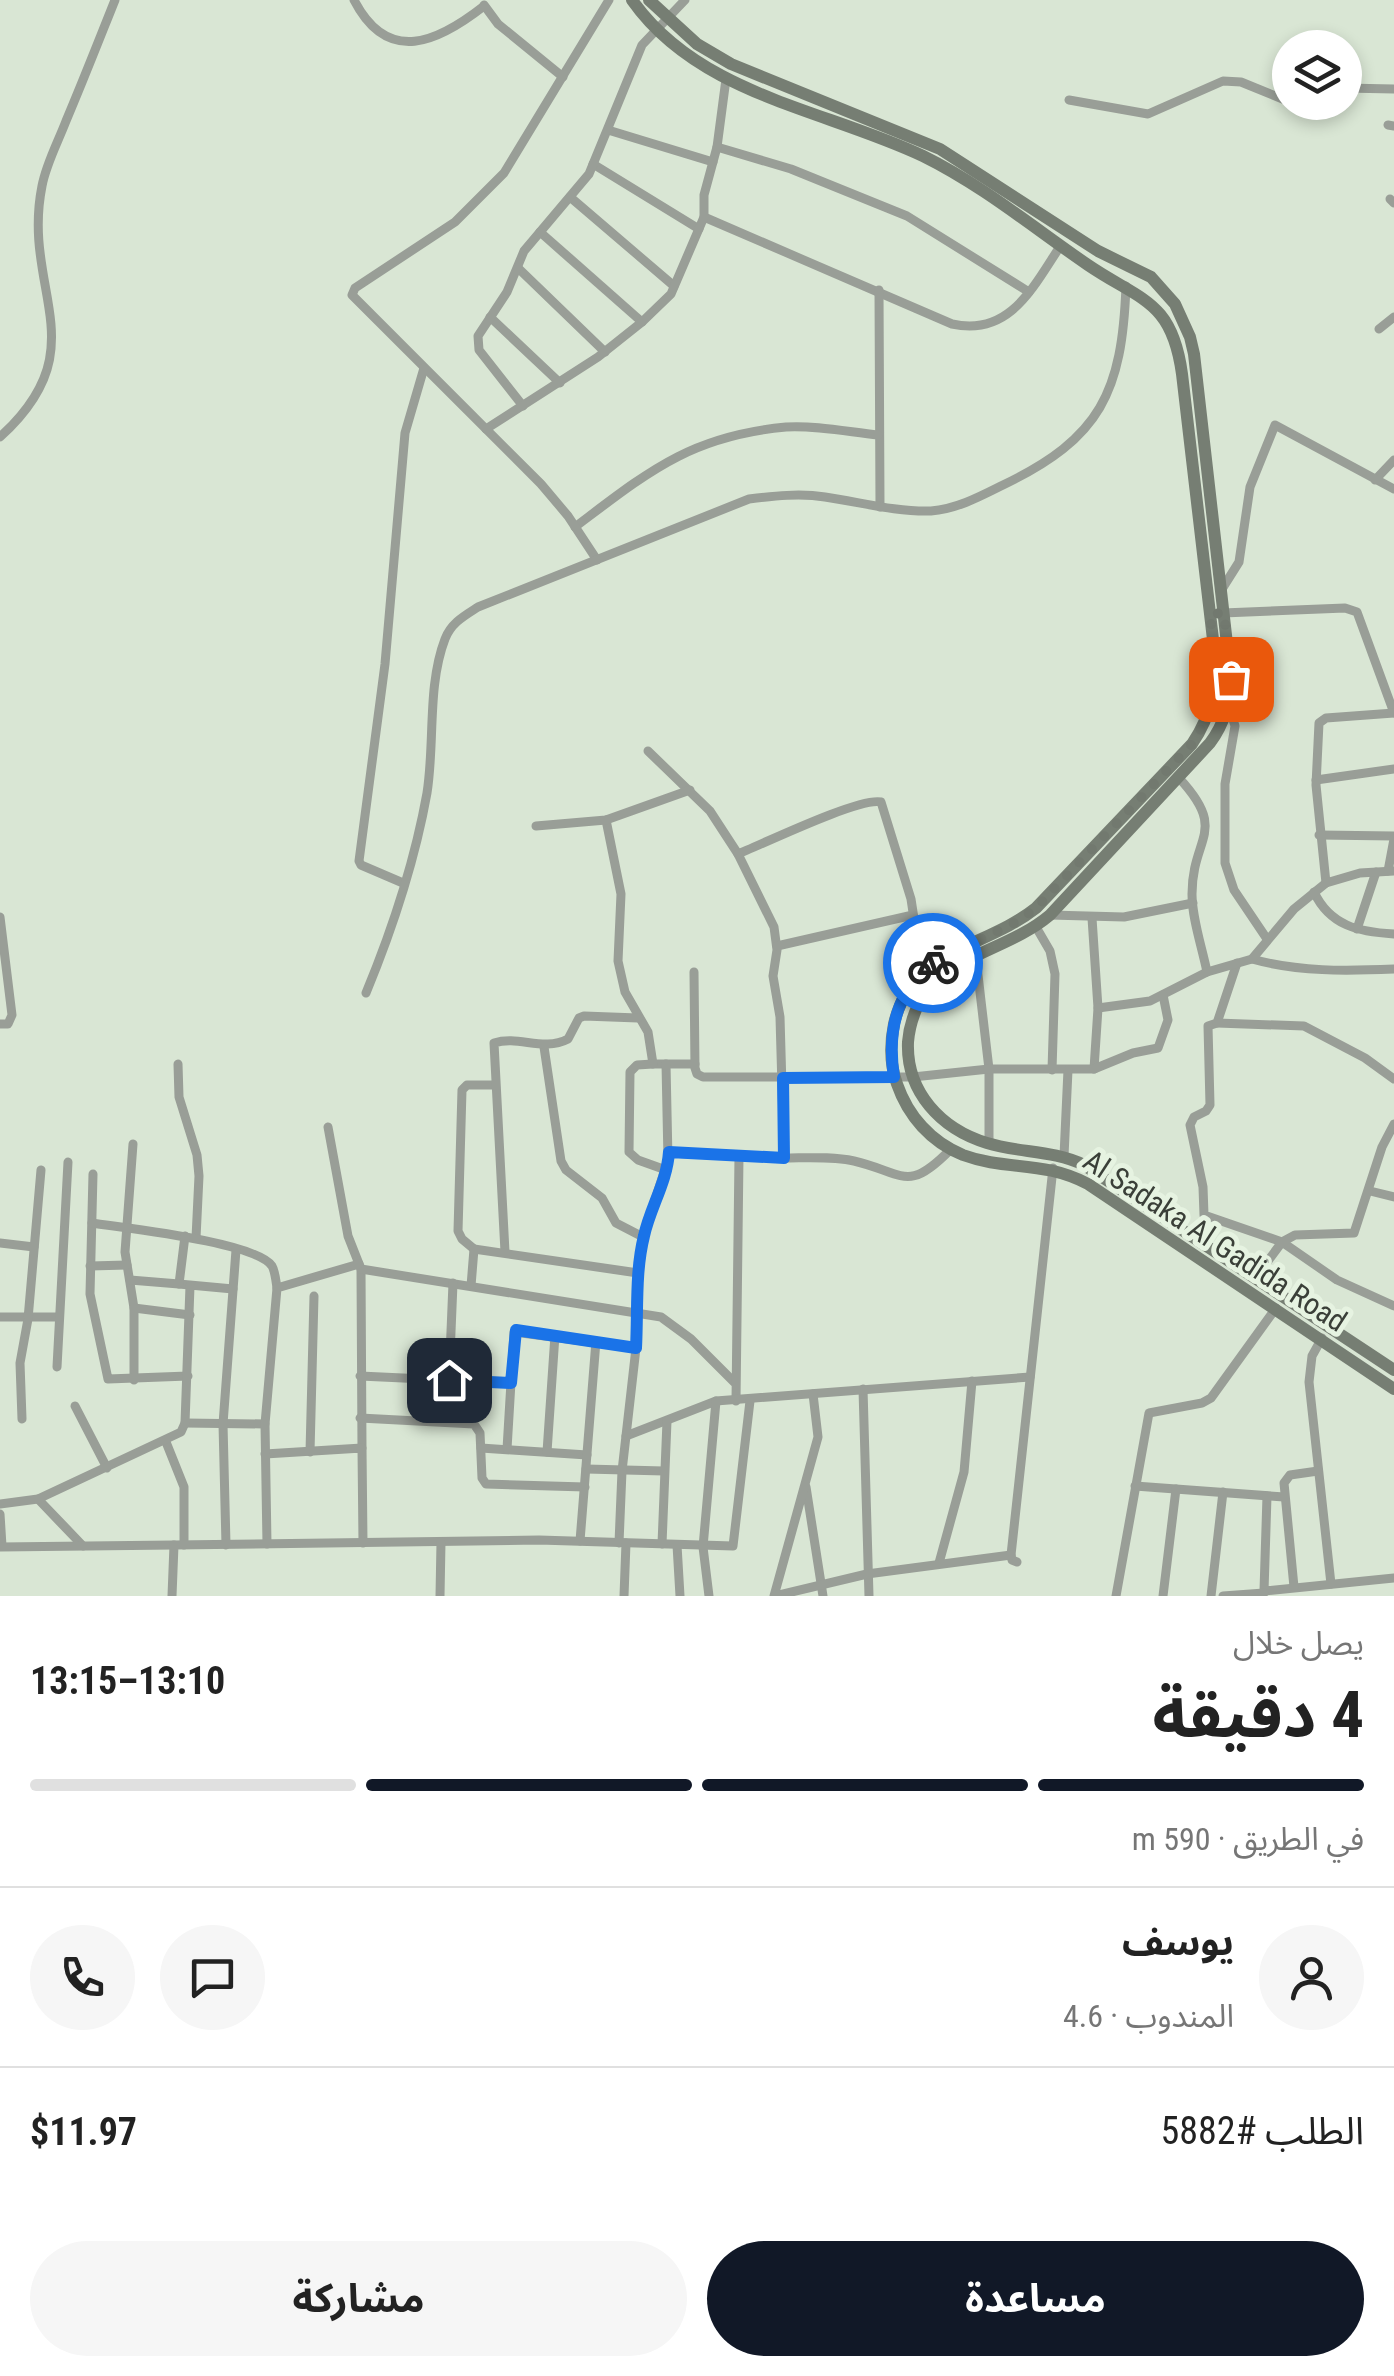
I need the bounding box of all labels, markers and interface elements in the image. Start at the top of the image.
map controls [1272,30,1362,120]
button: layers [1272,30,1362,120]
pin [1189,637,1274,722]
icon: bag [1204,652,1259,707]
courier [883,913,983,1013]
icon: bike [906,936,961,991]
street label: Al Sadaka Al Gadida Road [1077,1142,1353,1339]
pin [407,1338,492,1423]
icon: home [422,1353,477,1408]
text: يصل خلال [1233,1624,1364,1662]
text: 13:10–13:15 [30,1659,225,1703]
text: 4 دقيقة [1153,1677,1364,1753]
text: في الطريق · 590 m [1132,1820,1364,1858]
text: يوسف [1122,1920,1234,1964]
button: phone [30,1925,135,2030]
button: chat [160,1925,265,2030]
button: person [1259,1925,1364,2030]
text: المندوب · 4.6 [1063,1997,1234,2035]
text: الطلب #5882 [1161,2109,1364,2153]
text: $11.97 [30,2110,137,2154]
button: مشاركة [30,2241,687,2356]
button: مساعدة [707,2241,1364,2356]

